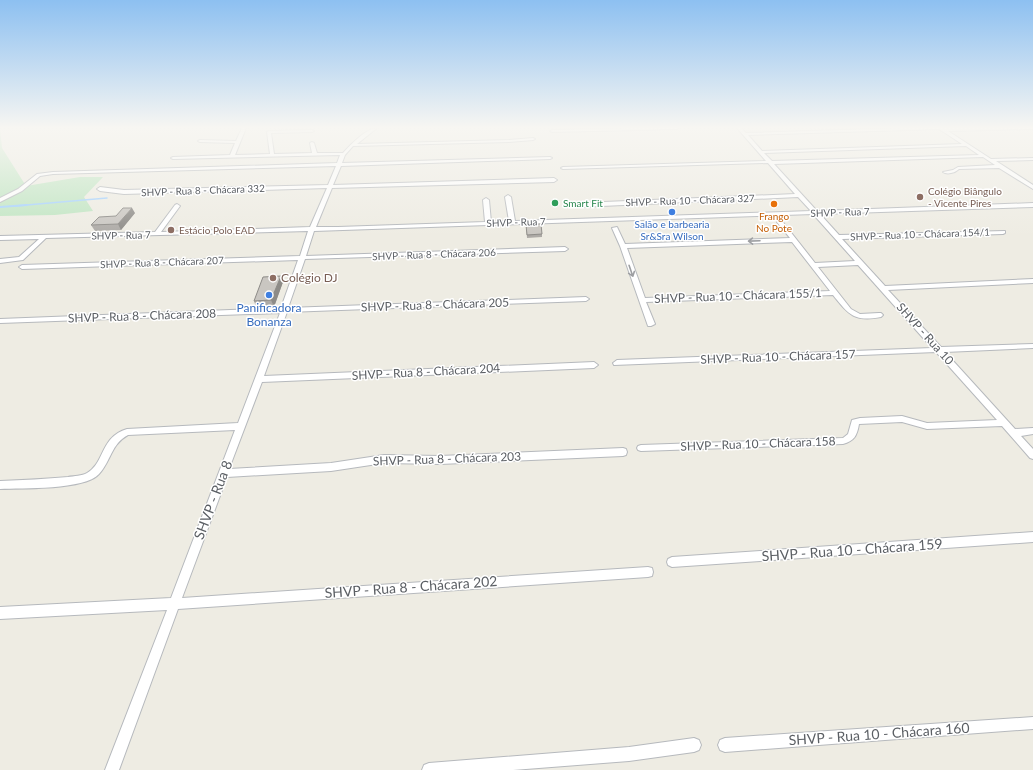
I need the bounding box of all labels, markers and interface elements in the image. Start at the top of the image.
street label: SHVP - Rua 8 - Chácara 332 [141,182,265,198]
place label: Colégio Biângulo - Vicente Pires [928,185,1002,209]
street label: SHVP - Rua 10 - Chácara 327 [625,192,755,208]
marker: Colégio Biângulo - Vicente Pires [915,192,925,202]
place label: Smart Fit [563,197,603,209]
marker: Smart Fit [550,198,560,208]
marker: Frango No Pote [769,199,779,209]
street label: SHVP - Rua 7 [810,205,870,219]
marker: Salão e barbearia Sr&Sra Wilson [667,207,677,217]
place label: Frango No Pote [756,210,792,234]
street label: SHVP - Rua 7 [486,215,546,229]
place label: Salão e barbearia Sr&Sra Wilson [635,218,709,242]
place label: Estácio Polo EAD [179,224,256,236]
marker: Estácio Polo EAD [166,225,176,235]
street label: SHVP - Rua 10 - Chácara 154/1 [850,226,990,242]
street label: SHVP - Rua 7 [91,228,151,242]
one-way arrow [748,238,761,245]
street label: SHVP - Rua 8 - Chácara 206 [372,246,496,262]
street label: SHVP - Rua 8 - Chácara 207 [100,254,224,270]
one-way arrow [628,265,636,277]
place label: Colégio DJ [281,270,338,285]
marker: Colégio DJ [268,273,278,283]
street label: SHVP - Rua 10 - Chácara 155/1 [654,285,822,306]
marker: Panificadora Bonanza [264,290,274,300]
street label: SHVP - Rua 8 - Chácara 205 [361,294,509,315]
place label: Panificadora Bonanza [237,300,301,329]
street label: SHVP - Rua 10 [894,300,957,368]
street label: SHVP - Rua 8 - Chácara 208 [68,305,216,326]
street label: SHVP - Rua 10 - Chácara 157 [700,346,856,367]
street label: SHVP - Rua 8 - Chácara 204 [351,360,500,383]
street label: SHVP - Rua 10 - Chácara 158 [680,433,836,454]
street label: SHVP - Rua 8 - Chácara 203 [373,448,521,469]
street label: SHVP - Rua 8 [190,458,235,542]
street label: SHVP - Rua 10 - Chácara 159 [761,535,943,564]
street label: SHVP - Rua 8 - Chácara 202 [324,572,498,601]
street label: SHVP - Rua 10 - Chácara 160 [788,719,970,748]

